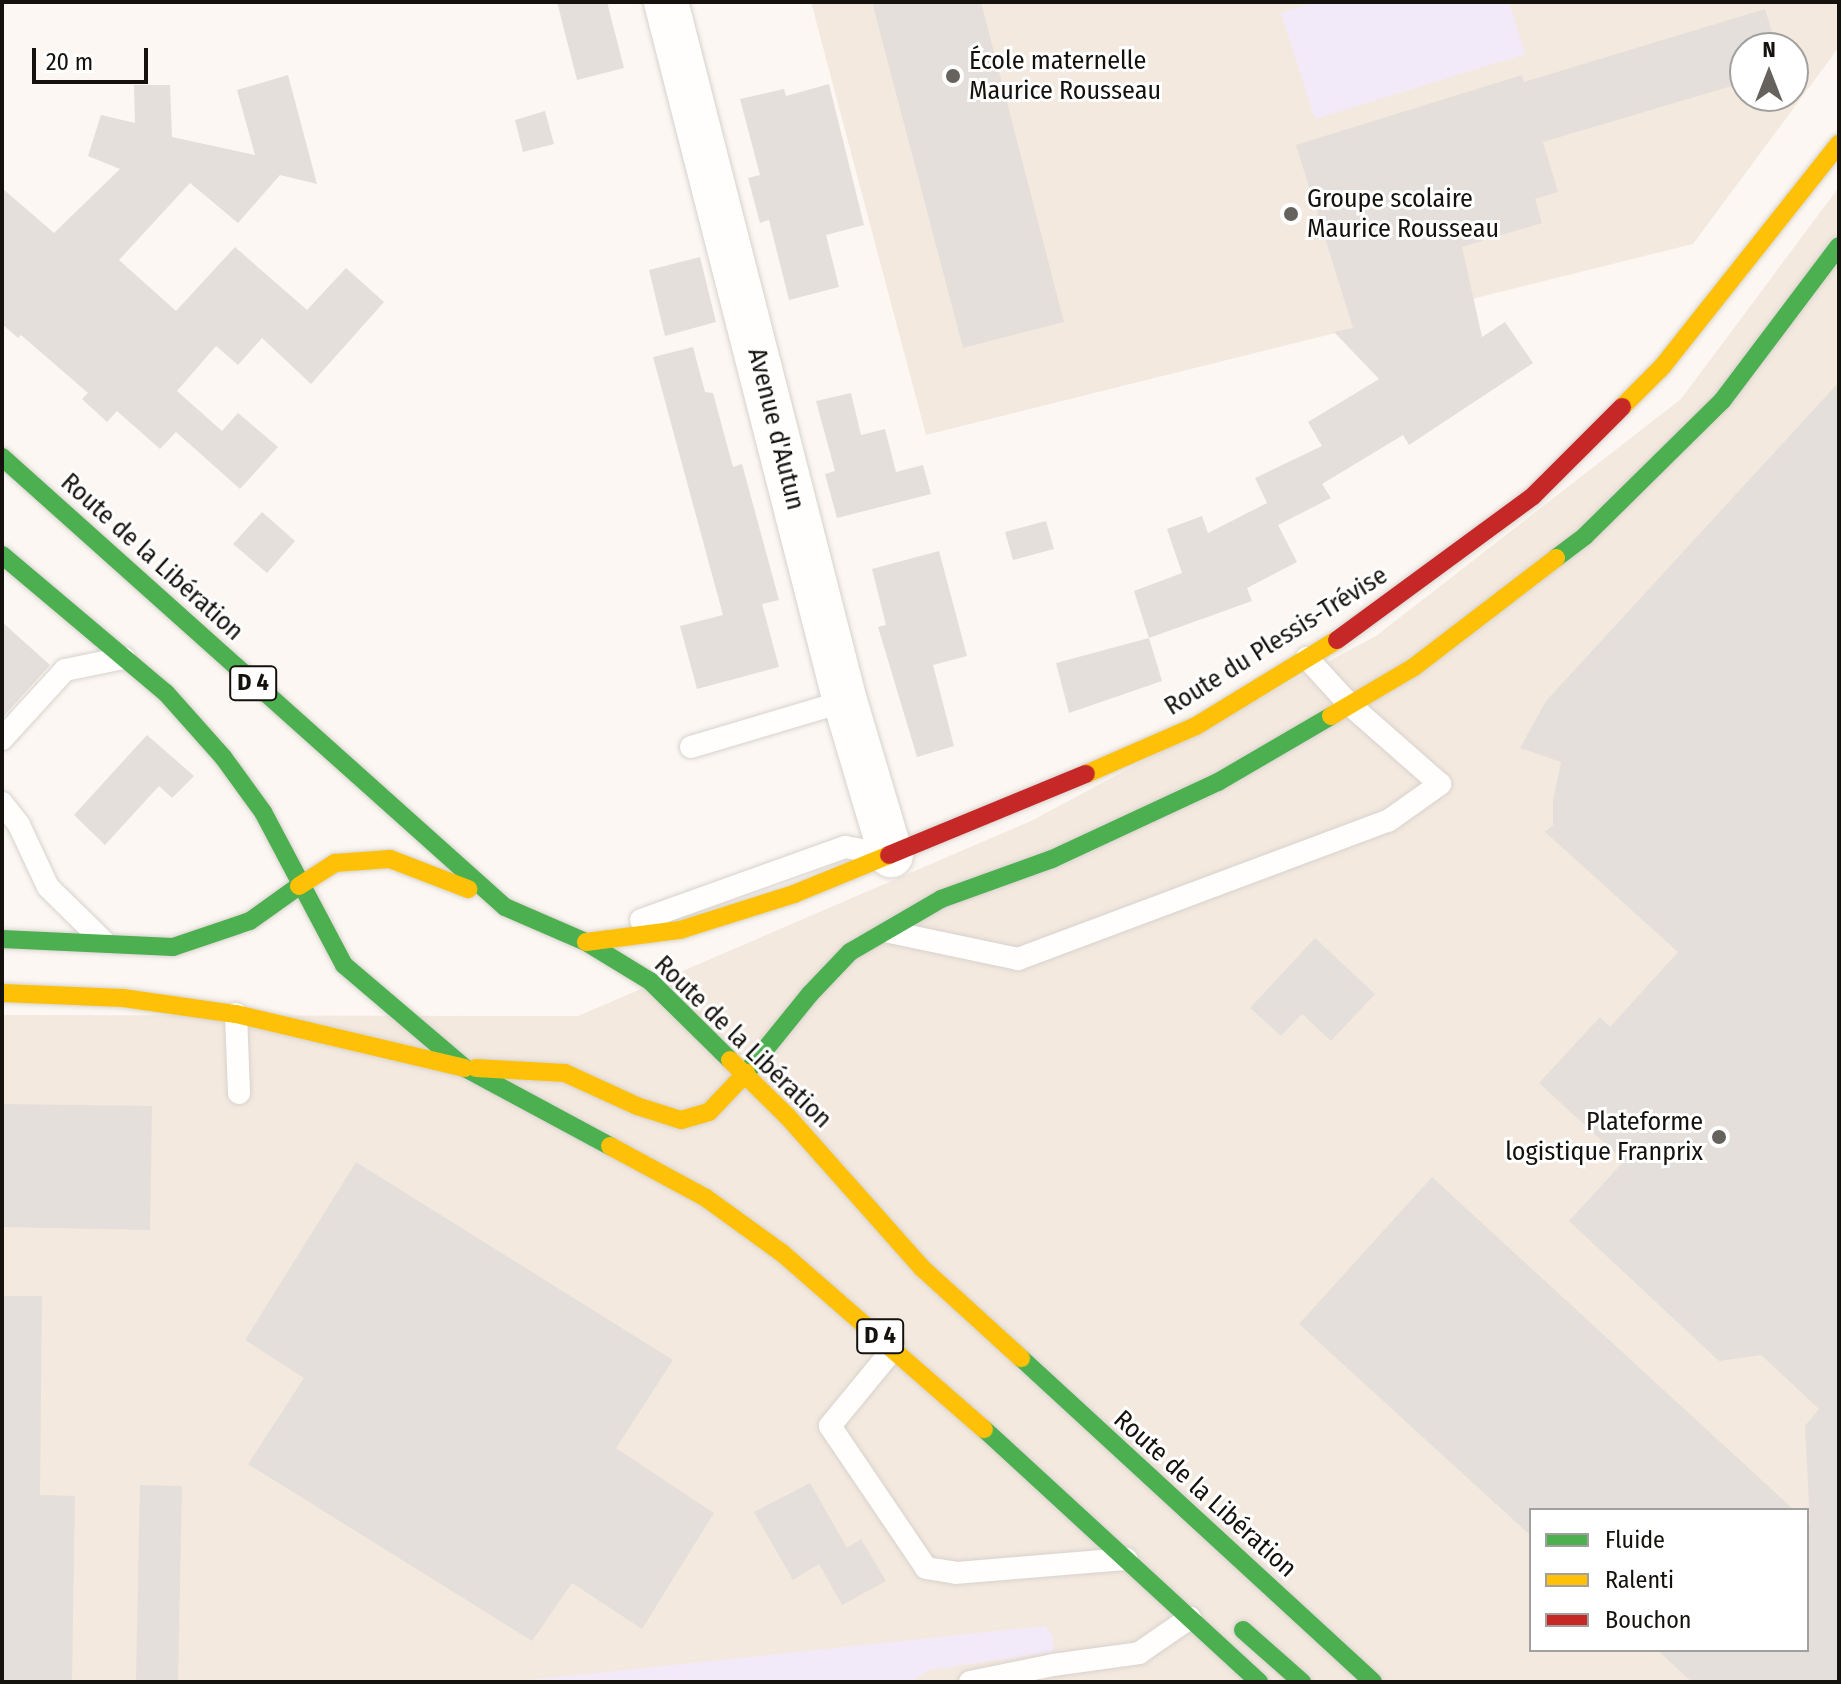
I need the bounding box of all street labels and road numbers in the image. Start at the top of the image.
street label: Avenue d'Autun [741,345,811,513]
street label: Route de la Libération [54,467,250,647]
street label: Route du Plessis-Trévise [1159,560,1393,722]
road number: D 4 [229,663,277,703]
street label: Route de la Libération [648,949,838,1135]
road number: D 4 [856,1316,904,1356]
street label: Route de la Libération [1107,1404,1303,1584]

